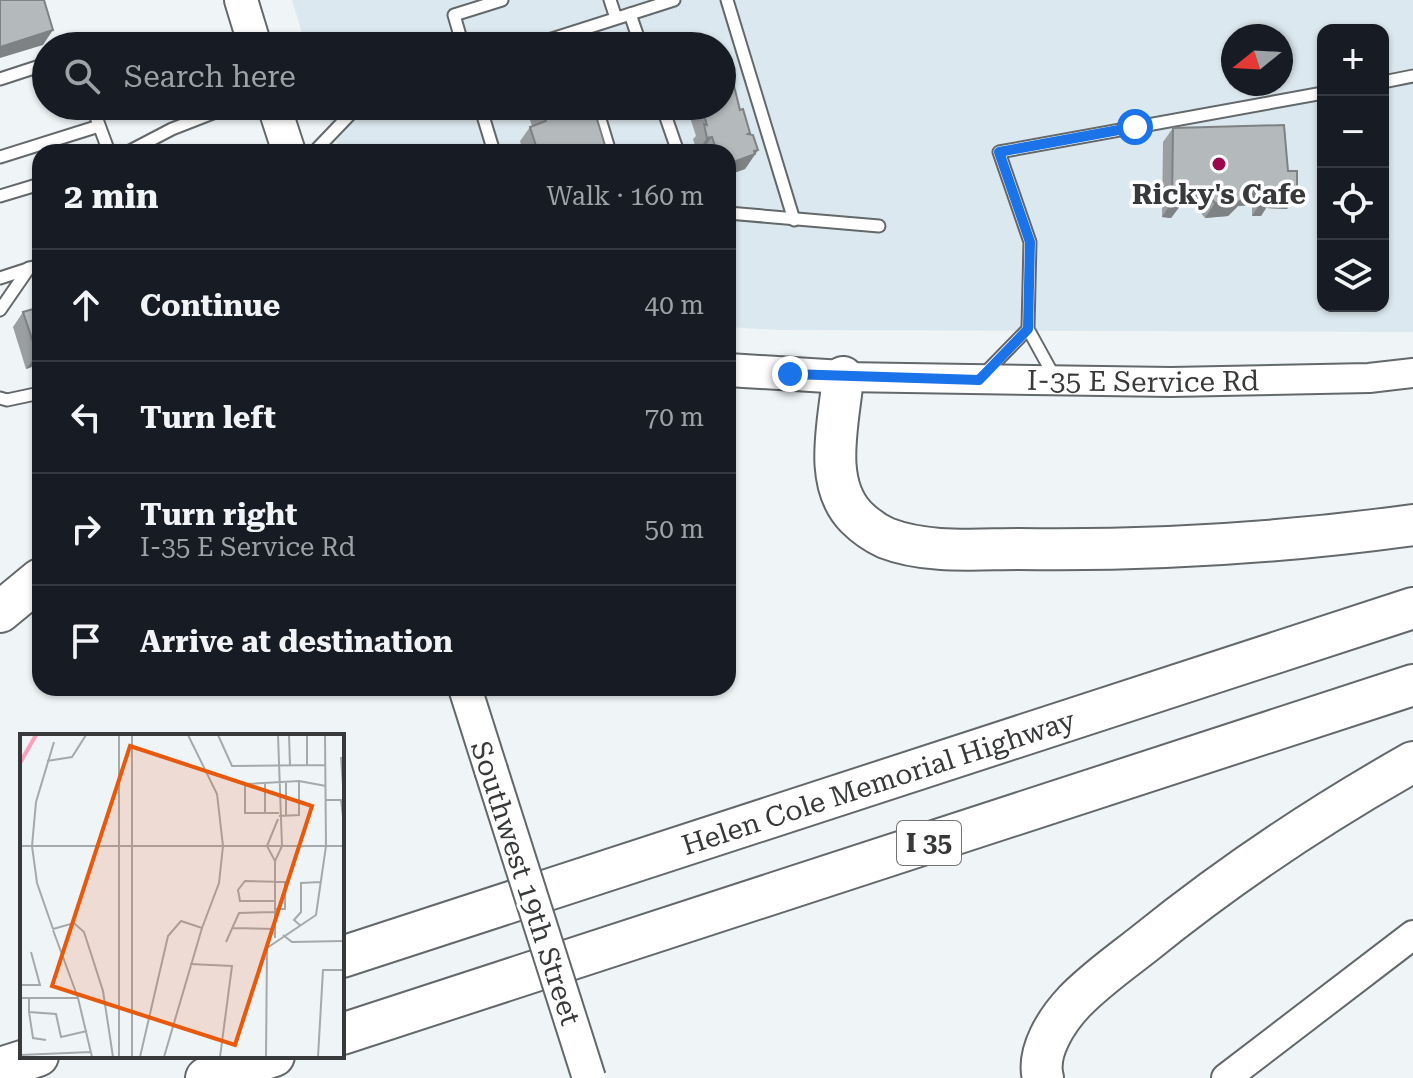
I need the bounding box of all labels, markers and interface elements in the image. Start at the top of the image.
north arrow [1221,24,1293,96]
map controls [1317,24,1389,312]
button: + [1317,24,1389,96]
search box [32,32,736,120]
icon: search [60,54,104,98]
text: Search here [124,59,296,94]
button: − [1317,96,1389,168]
route start [1117,109,1153,145]
marker: Ricky's Cafe [1210,155,1228,173]
button: locate [1317,168,1389,240]
text: 2 min [64,176,159,216]
place label: Ricky's Cafe [1132,178,1306,211]
text: Walk · 160 m [546,181,704,211]
button: layers [1317,240,1389,312]
icon: ahead [64,283,108,327]
text: Continue [140,288,280,323]
text: 40 m [645,290,704,320]
route end [772,356,808,392]
street label: I-35 E Service Rd [1027,364,1259,399]
icon: left [64,395,108,439]
text: Turn left [140,400,276,435]
text: 70 m [645,402,704,432]
text: Turn right [140,497,297,532]
icon: right [64,507,108,551]
text: 50 m [645,514,704,544]
text: I-35 E Service Rd [140,532,355,562]
icon: arrive [64,619,108,663]
text: Arrive at destination [140,624,453,659]
street label: Helen Cole Memorial Highway [678,703,1080,862]
inset map [20,734,344,1058]
street label: Southwest 19th Street [464,737,587,1029]
road number: I 35 [897,821,961,865]

